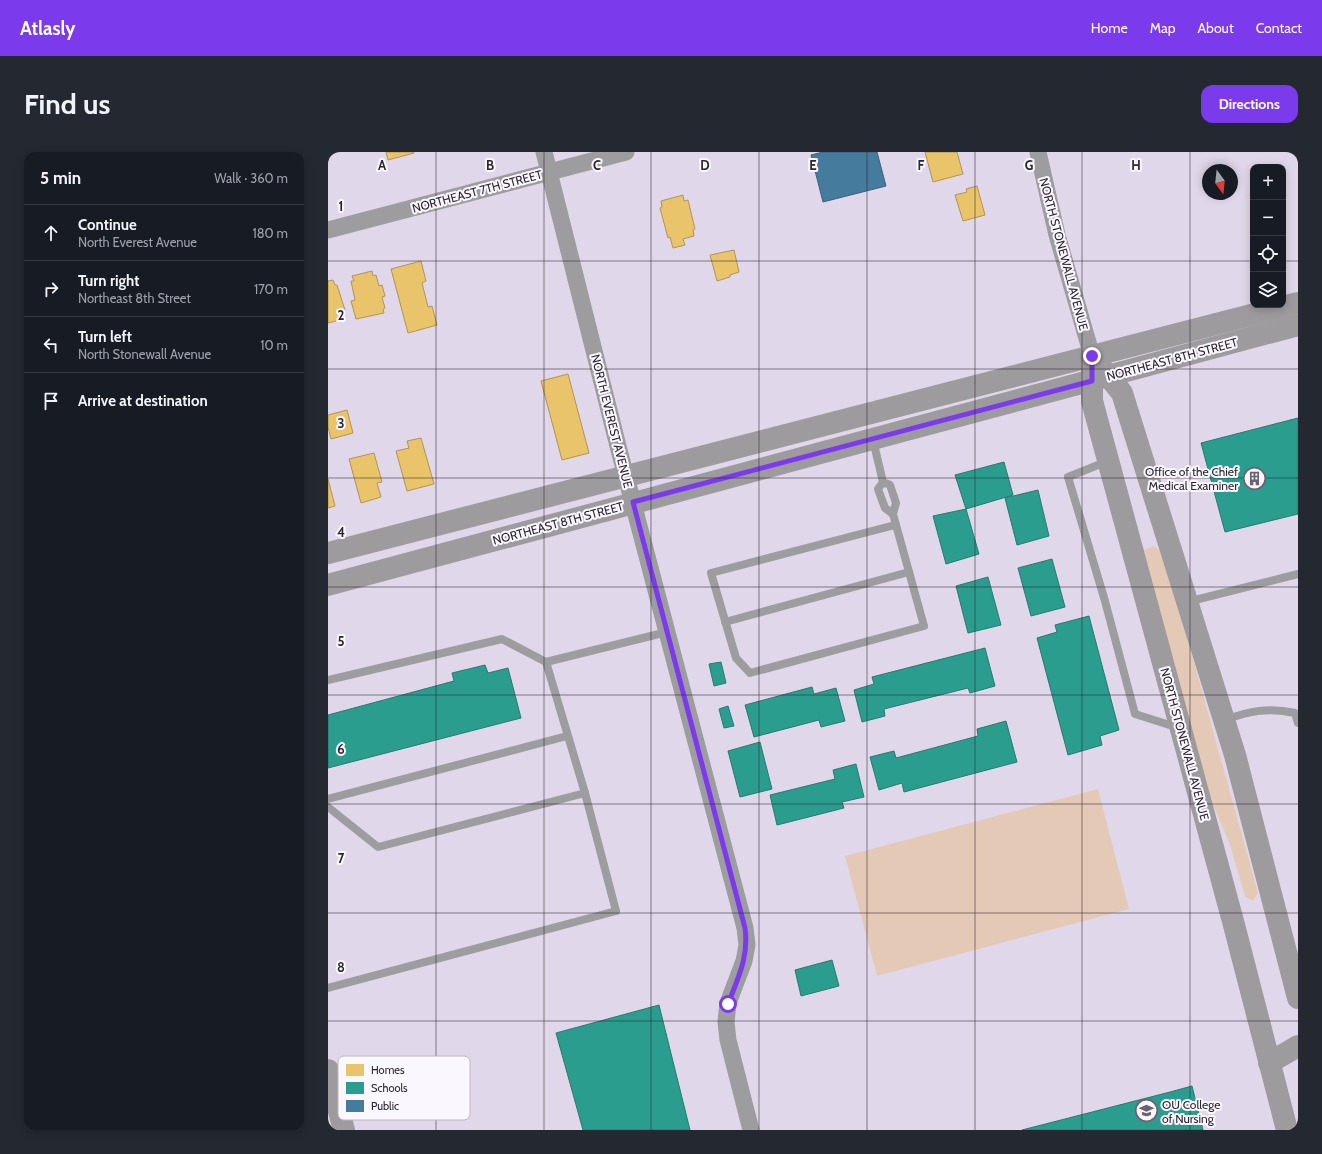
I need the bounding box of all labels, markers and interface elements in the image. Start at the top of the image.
text: Atlasly [20,17,76,40]
text: Home [1091,19,1128,37]
text: Map [1150,19,1175,37]
text: About [1197,19,1234,37]
text: Contact [1256,19,1302,37]
button: Directions [1201,85,1298,123]
text: Find us [24,87,110,121]
text: A [378,157,387,173]
text: B [486,157,494,173]
text: C [593,157,601,173]
text: D [700,157,710,173]
text: E [809,157,817,173]
text: F [918,157,925,173]
text: G [1025,157,1034,173]
text: H [1131,157,1141,173]
north arrow [1202,164,1238,200]
map controls [1250,164,1286,308]
button: + [1250,164,1286,200]
street label: NORTHEAST 7TH STREET [410,166,544,216]
text: 5 min [40,168,81,188]
text: Walk · 360 m [214,170,288,186]
street label: NORTH STONEWALL AVENUE [1036,176,1092,332]
text: 1 [339,198,343,214]
button: − [1250,200,1286,236]
text: Continue [78,216,137,234]
icon: ahead [40,222,62,244]
text: 180 m [252,225,288,241]
text: North Everest Avenue [78,234,197,250]
button: locate [1250,236,1286,272]
text: Turn right [78,272,139,290]
button: layers [1250,272,1286,308]
icon: right [40,278,62,300]
text: 170 m [254,281,288,297]
text: Northeast 8th Street [78,290,191,306]
text: 2 [338,307,345,323]
text: Turn left [78,328,132,346]
icon: left [40,334,62,356]
street label: NORTHEAST 8TH STREET [1105,334,1240,384]
text: 10 m [260,337,288,353]
text: North Stonewall Avenue [78,346,211,362]
route end [1083,347,1101,365]
street label: NORTH EVEREST AVENUE [588,352,636,490]
icon: arrive [40,390,62,412]
text: Arrive at destination [78,392,208,410]
text: 3 [337,415,345,431]
place label: Office of the Chief Medical Examiner [1145,464,1238,493]
building icon: Office of the Chief Medical Examiner [1241,465,1267,491]
street label: NORTHEAST 8TH STREET [491,498,626,548]
text: 4 [337,524,345,540]
text: 5 [338,633,345,649]
street label: NORTH STONEWALL AVENUE [1157,666,1213,822]
text: 6 [337,741,345,757]
text: 7 [338,850,345,866]
text: 8 [337,959,345,975]
route start [719,995,737,1013]
legend [338,1056,470,1120]
text: Homes [371,1063,405,1077]
text: Schools [371,1081,408,1095]
place label: OU College of Nursing [1162,1097,1220,1126]
school or university icon: OU College of Nursing [1134,1098,1160,1124]
text: Public [371,1099,399,1113]

